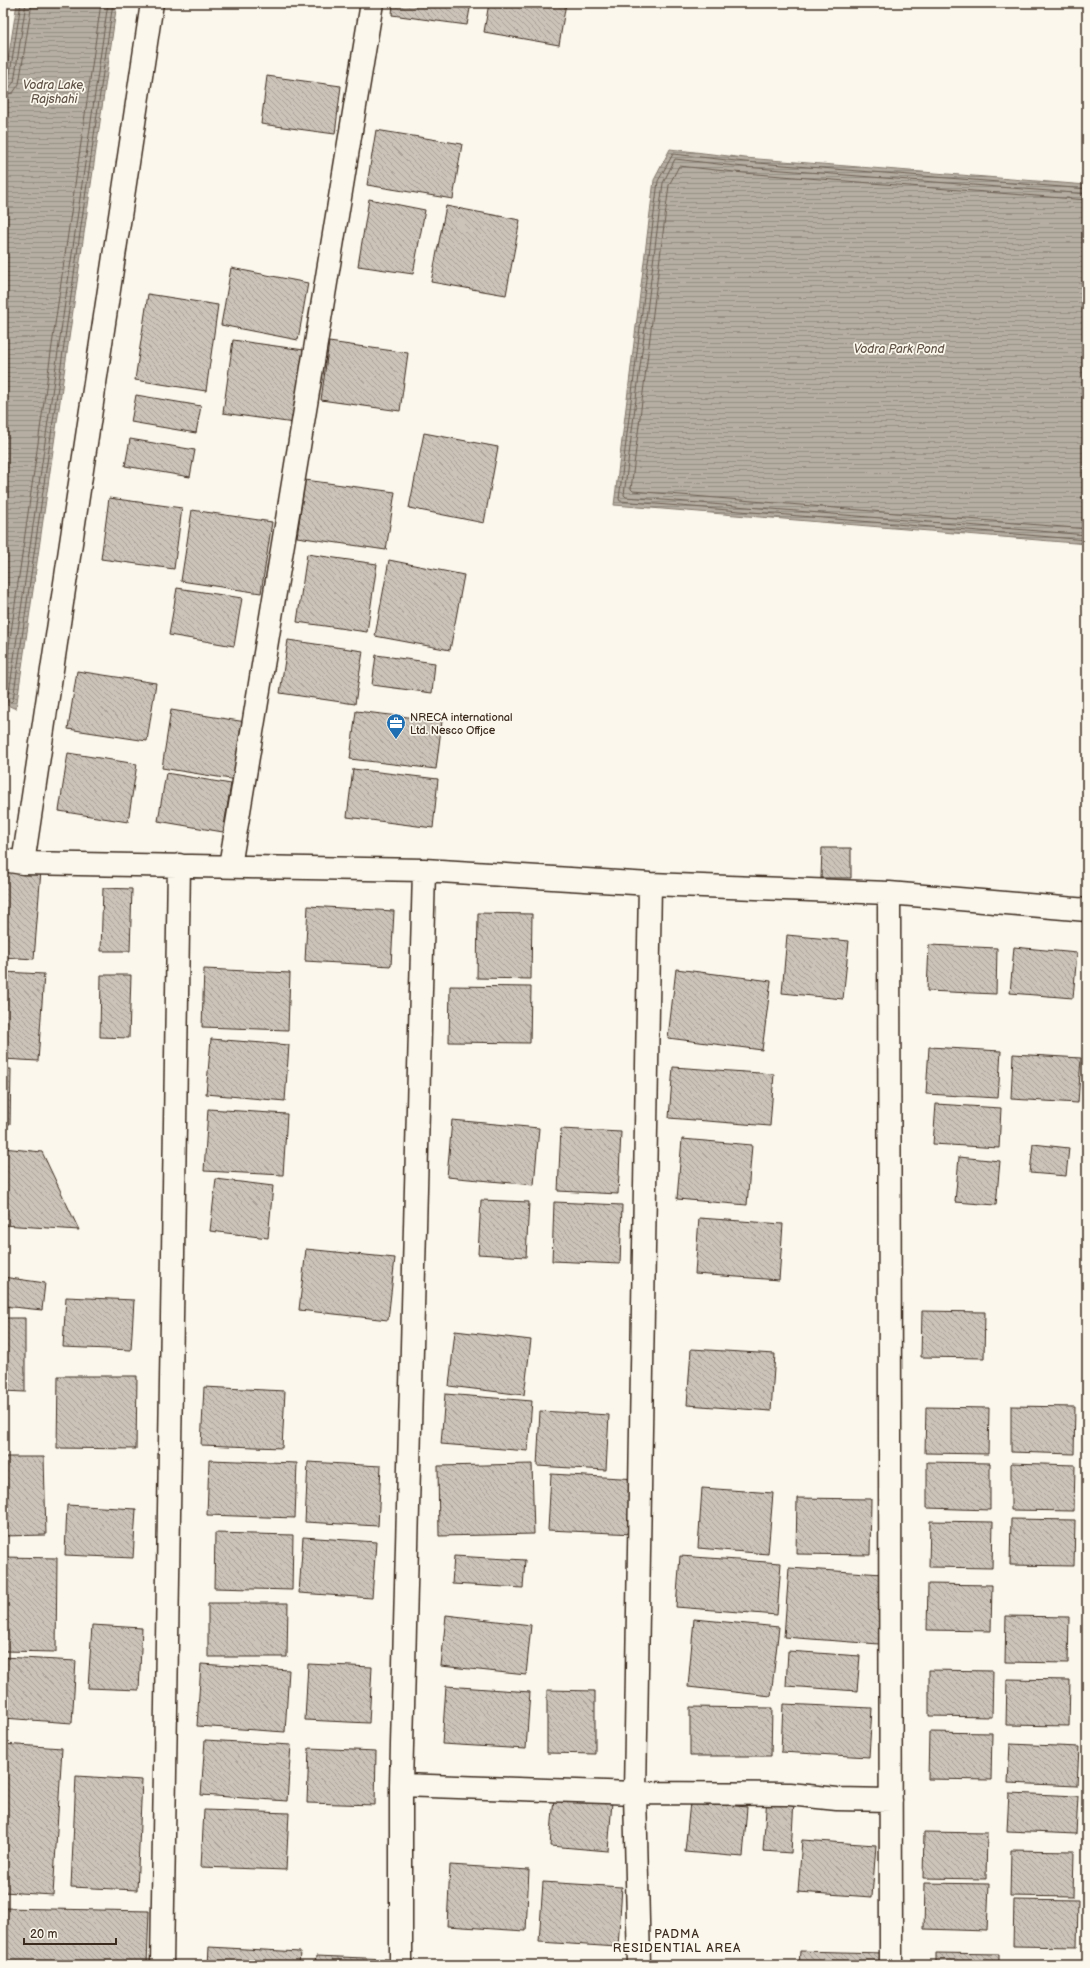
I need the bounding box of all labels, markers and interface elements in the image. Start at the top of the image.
water label: Vodra Lake, Rajshahi [23,78,85,107]
water label: Vodra Park Pond [854,342,945,357]
place label: NRECA international Ltd. Nesco Offjce [410,711,513,737]
office icon: NRECA international Ltd. Nesco Offjce [385,712,407,740]
scale bar [24,1920,116,1946]
text: 20 m [30,1927,57,1942]
district label: PADMA RESIDENTIAL AREA [613,1927,741,1956]

